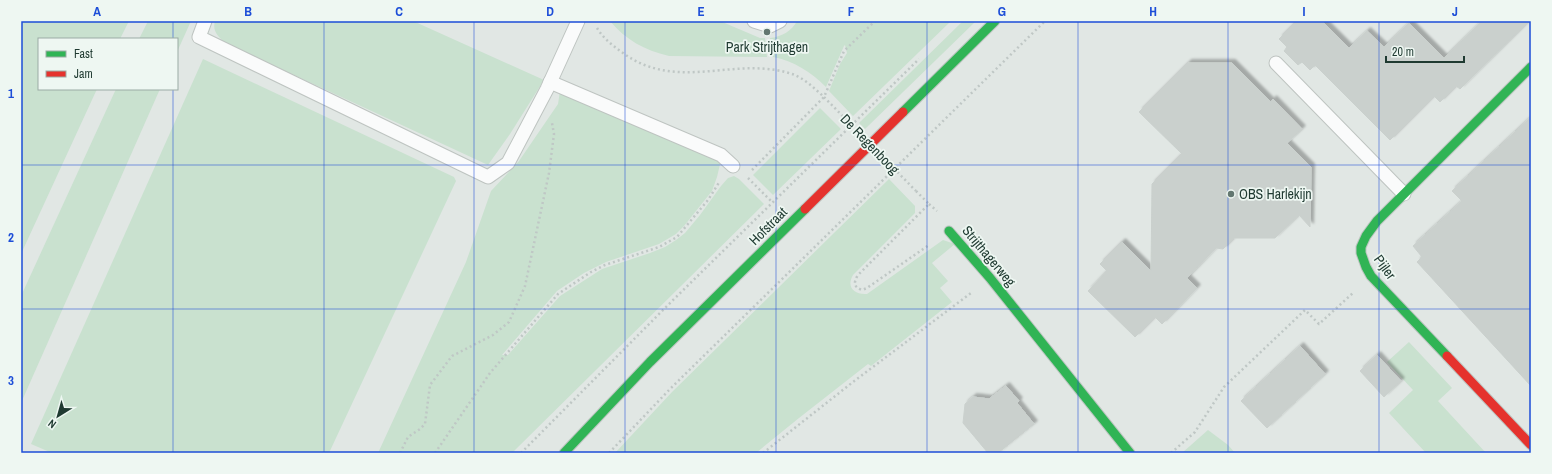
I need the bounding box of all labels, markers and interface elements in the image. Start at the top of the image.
text: A [93,3,101,20]
text: B [244,3,252,20]
text: C [395,3,403,20]
text: D [546,3,554,20]
text: E [697,3,705,20]
text: F [848,3,855,20]
text: G [998,3,1006,20]
text: H [1149,3,1157,20]
text: I [1303,3,1306,20]
text: J [1452,3,1458,20]
marker: Park Strijthagen [762,27,772,37]
legend [38,38,178,90]
place label: Park Strijthagen [726,38,808,56]
scale bar [1386,38,1464,64]
text: 20 m [1392,44,1414,60]
text: Fast [74,46,93,62]
text: Jam [74,66,93,82]
text: 1 [8,85,14,102]
street label: De Regenboog [837,110,904,178]
place label: OBS Harlekijn [1239,185,1312,203]
marker: OBS Harlekijn [1226,189,1236,199]
street label: Hofstraat [745,203,791,249]
street label: Strijthagerweg [958,222,1020,291]
text: 2 [8,229,14,246]
street label: Pijler [1370,251,1400,283]
text: 3 [8,372,14,389]
north arrow [38,396,78,436]
text: N [45,416,59,432]

